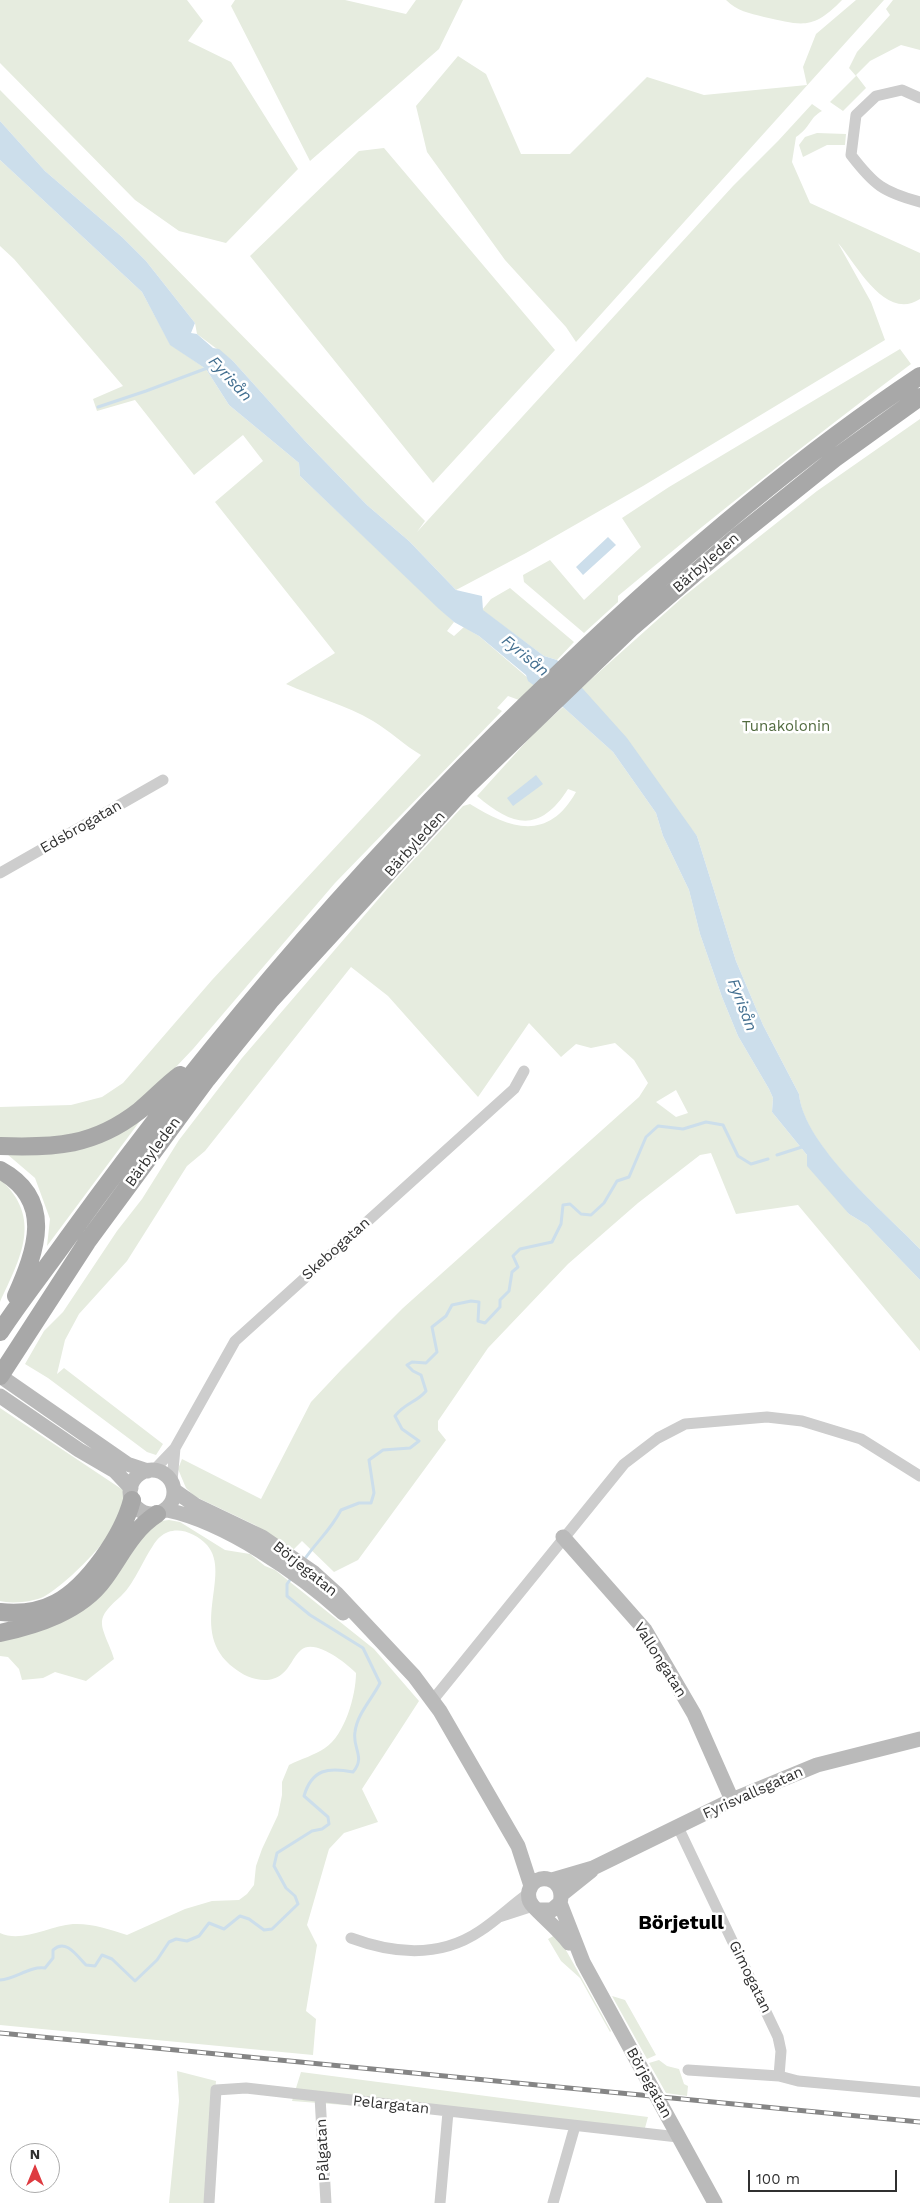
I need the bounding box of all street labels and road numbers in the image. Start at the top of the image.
street label: Bärbyleden [669,529,743,597]
street label: Edsbrogatan [37,796,125,858]
street label: Bärbyleden [381,808,449,880]
street label: Bärbyleden [122,1114,184,1190]
street label: Skebogatan [298,1214,374,1284]
street label: Börjegatan [269,1538,341,1600]
street label: Vallongatan [630,1619,690,1701]
street label: Fyrisvallsgatan [700,1763,806,1823]
street label: Gimogatan [725,1938,775,2016]
street label: Börjegatan [622,2045,676,2121]
street label: Pelargatan [352,2092,430,2118]
street label: Pålgatan [312,2118,334,2182]

